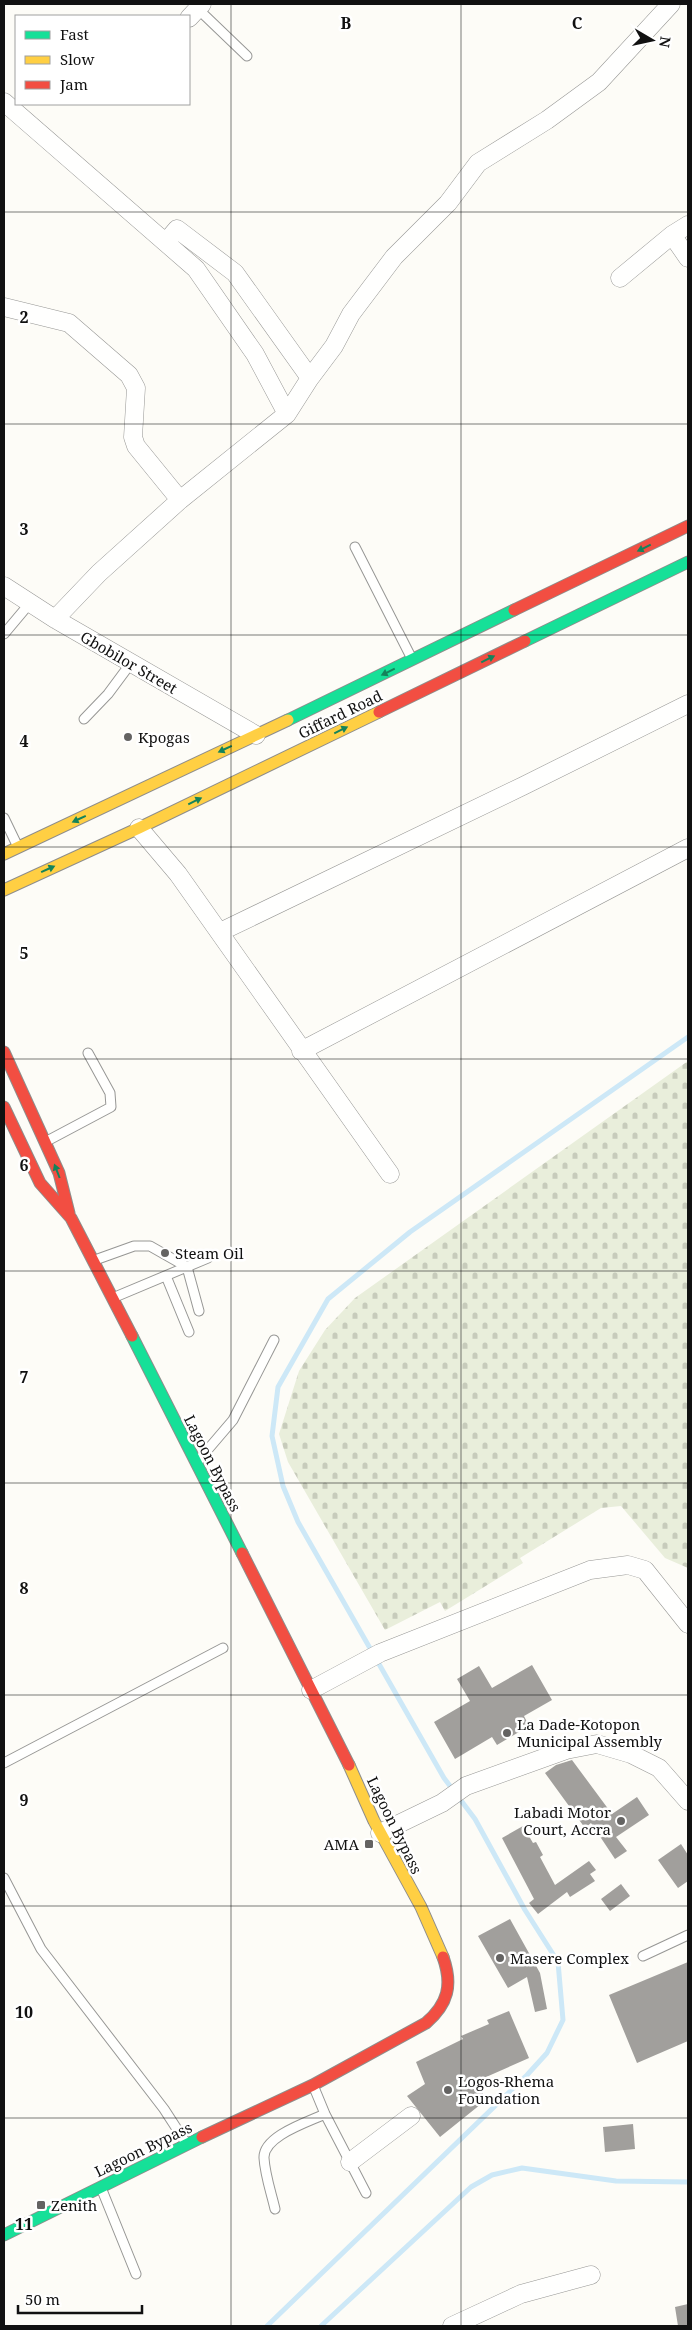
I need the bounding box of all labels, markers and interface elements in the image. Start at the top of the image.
text: B [341,12,352,34]
text: C [572,12,583,34]
legend [15,15,190,105]
north arrow [627,15,677,65]
text: Fast [60,24,89,44]
text: N [655,35,676,49]
text: Slow [60,49,94,69]
text: Jam [59,74,88,94]
text: 2 [19,306,29,328]
text: 3 [19,518,29,540]
one-way arrow [637,544,652,552]
street label: Gbobilor Street [77,626,181,698]
one-way arrow [481,655,495,663]
one-way arrow [381,668,395,676]
street label: Giffard Road [295,685,385,743]
one-way arrow [334,726,349,734]
place label: Kpogas [138,727,190,747]
text: 4 [19,730,29,752]
marker: Kpogas [122,731,134,743]
one-way arrow [218,745,233,754]
one-way arrow [188,797,202,805]
one-way arrow [71,815,86,823]
one-way arrow [41,865,55,873]
text: 5 [19,942,29,964]
text: 6 [19,1154,29,1176]
one-way arrow [53,1163,61,1178]
place label: Steam Oil [175,1243,244,1263]
marker: Steam Oil [159,1247,171,1259]
text: 7 [19,1366,29,1388]
street label: Lagoon Bypass [180,1411,246,1515]
text: 8 [19,1577,29,1599]
place label: La Dade-Kotopon Municipal Assembly [517,1714,663,1751]
marker: La Dade-Kotopon Municipal Assembly [501,1727,513,1739]
street label: Lagoon Bypass [363,1773,427,1877]
text: 9 [19,1789,29,1811]
place label: Labadi Motor Court, Accra [514,1802,611,1839]
marker: Labadi Motor Court, Accra [615,1815,627,1827]
place label: AMA [324,1834,359,1854]
marker: AMA [363,1838,375,1850]
place label: Masere Complex [510,1948,629,1968]
marker: Masere Complex [494,1952,506,1964]
text: 10 [15,2001,33,2023]
place label: Logos-Rhema Foundation [458,2071,554,2108]
marker: Logos-Rhema Foundation [442,2084,454,2096]
street label: Lagoon Bypass [91,2117,195,2181]
place label: Zenith [51,2195,98,2215]
marker: Zenith [35,2199,47,2211]
text: 11 [15,2213,33,2235]
scale bar [18,2282,141,2314]
text: 50 m [25,2289,60,2309]

